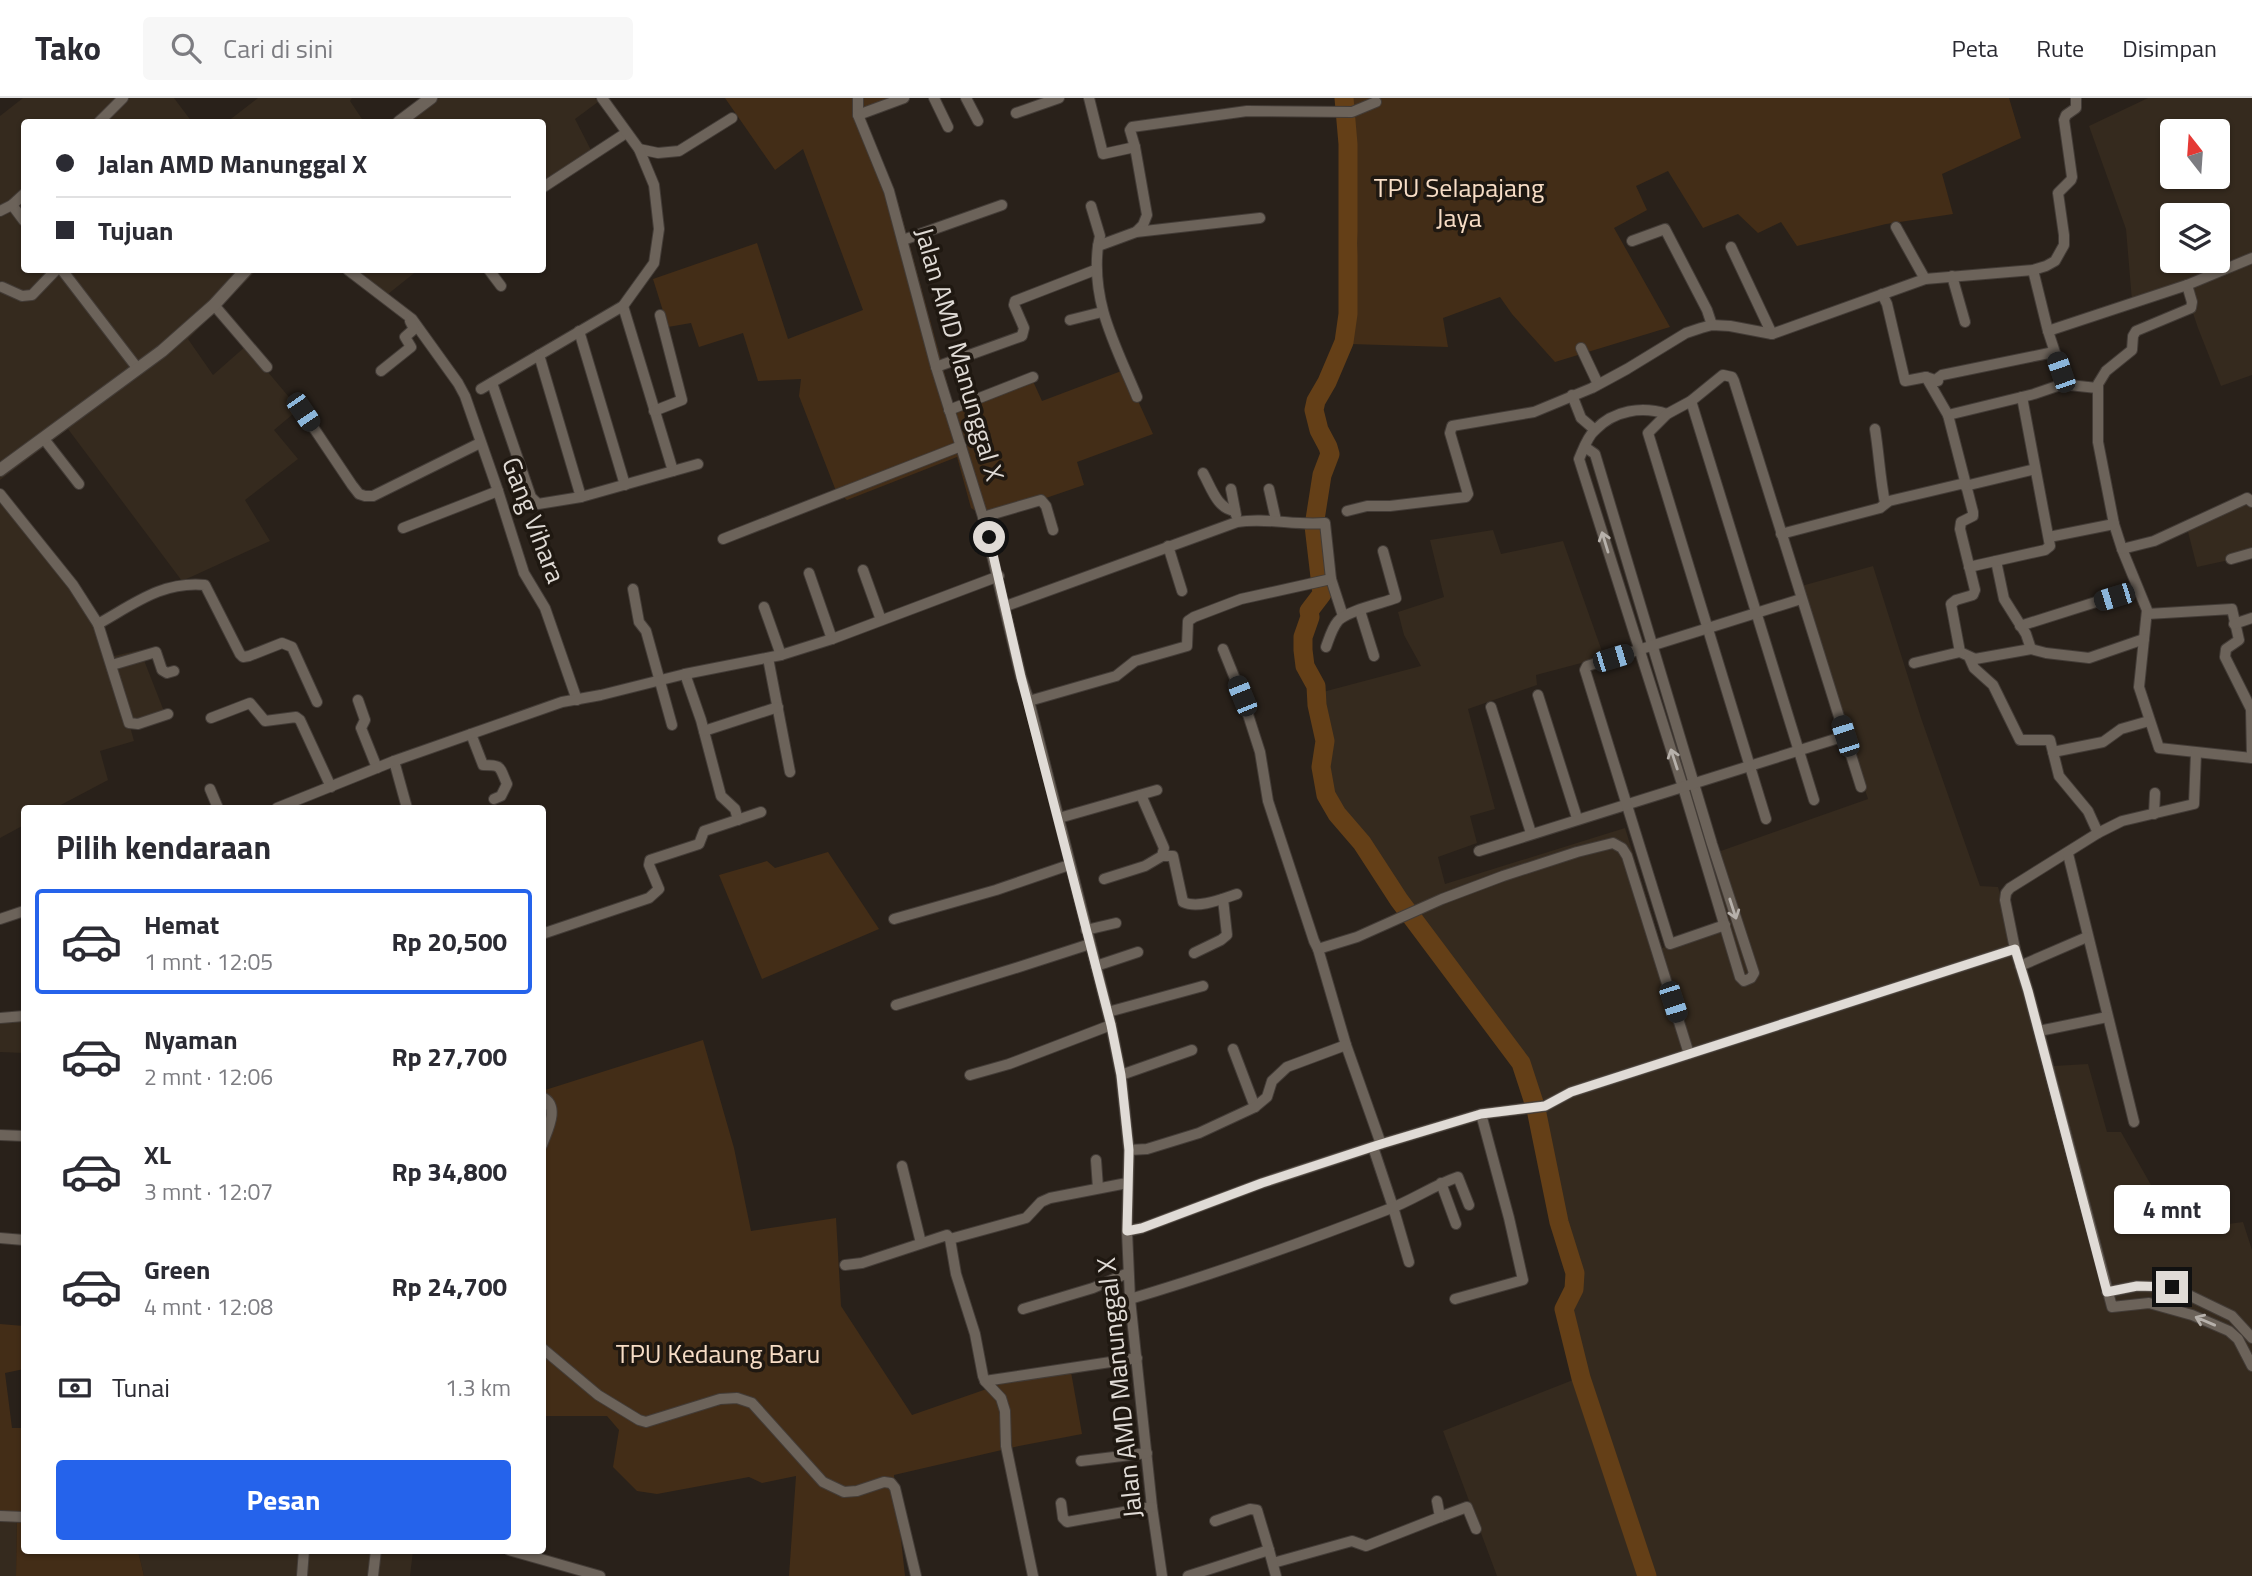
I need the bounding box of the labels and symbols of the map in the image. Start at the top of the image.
north arrow [2160,119,2230,189]
park label: TPU Selapajang Jaya [1374,168,1544,237]
street label: Jalan AMD Manunggal X [905,223,1015,486]
car [2045,349,2078,395]
car [283,389,324,435]
street label: Gang Vihara [492,451,576,589]
route start [973,521,1005,553]
one-way arrow [1598,531,1611,553]
car [2091,581,2138,613]
car [1590,642,1637,674]
car [1225,673,1260,719]
car [1829,713,1862,759]
one-way arrow [1666,748,1679,770]
one-way arrow [1727,898,1740,920]
car [1657,979,1690,1025]
callout: 4 mnt [2114,1186,2230,1234]
street label: Jalan AMD Manunggal X [1086,1255,1152,1520]
route end [2156,1271,2188,1303]
one-way arrow [2195,1314,2216,1327]
park label: TPU Kedaung Baru [616,1334,820,1373]

